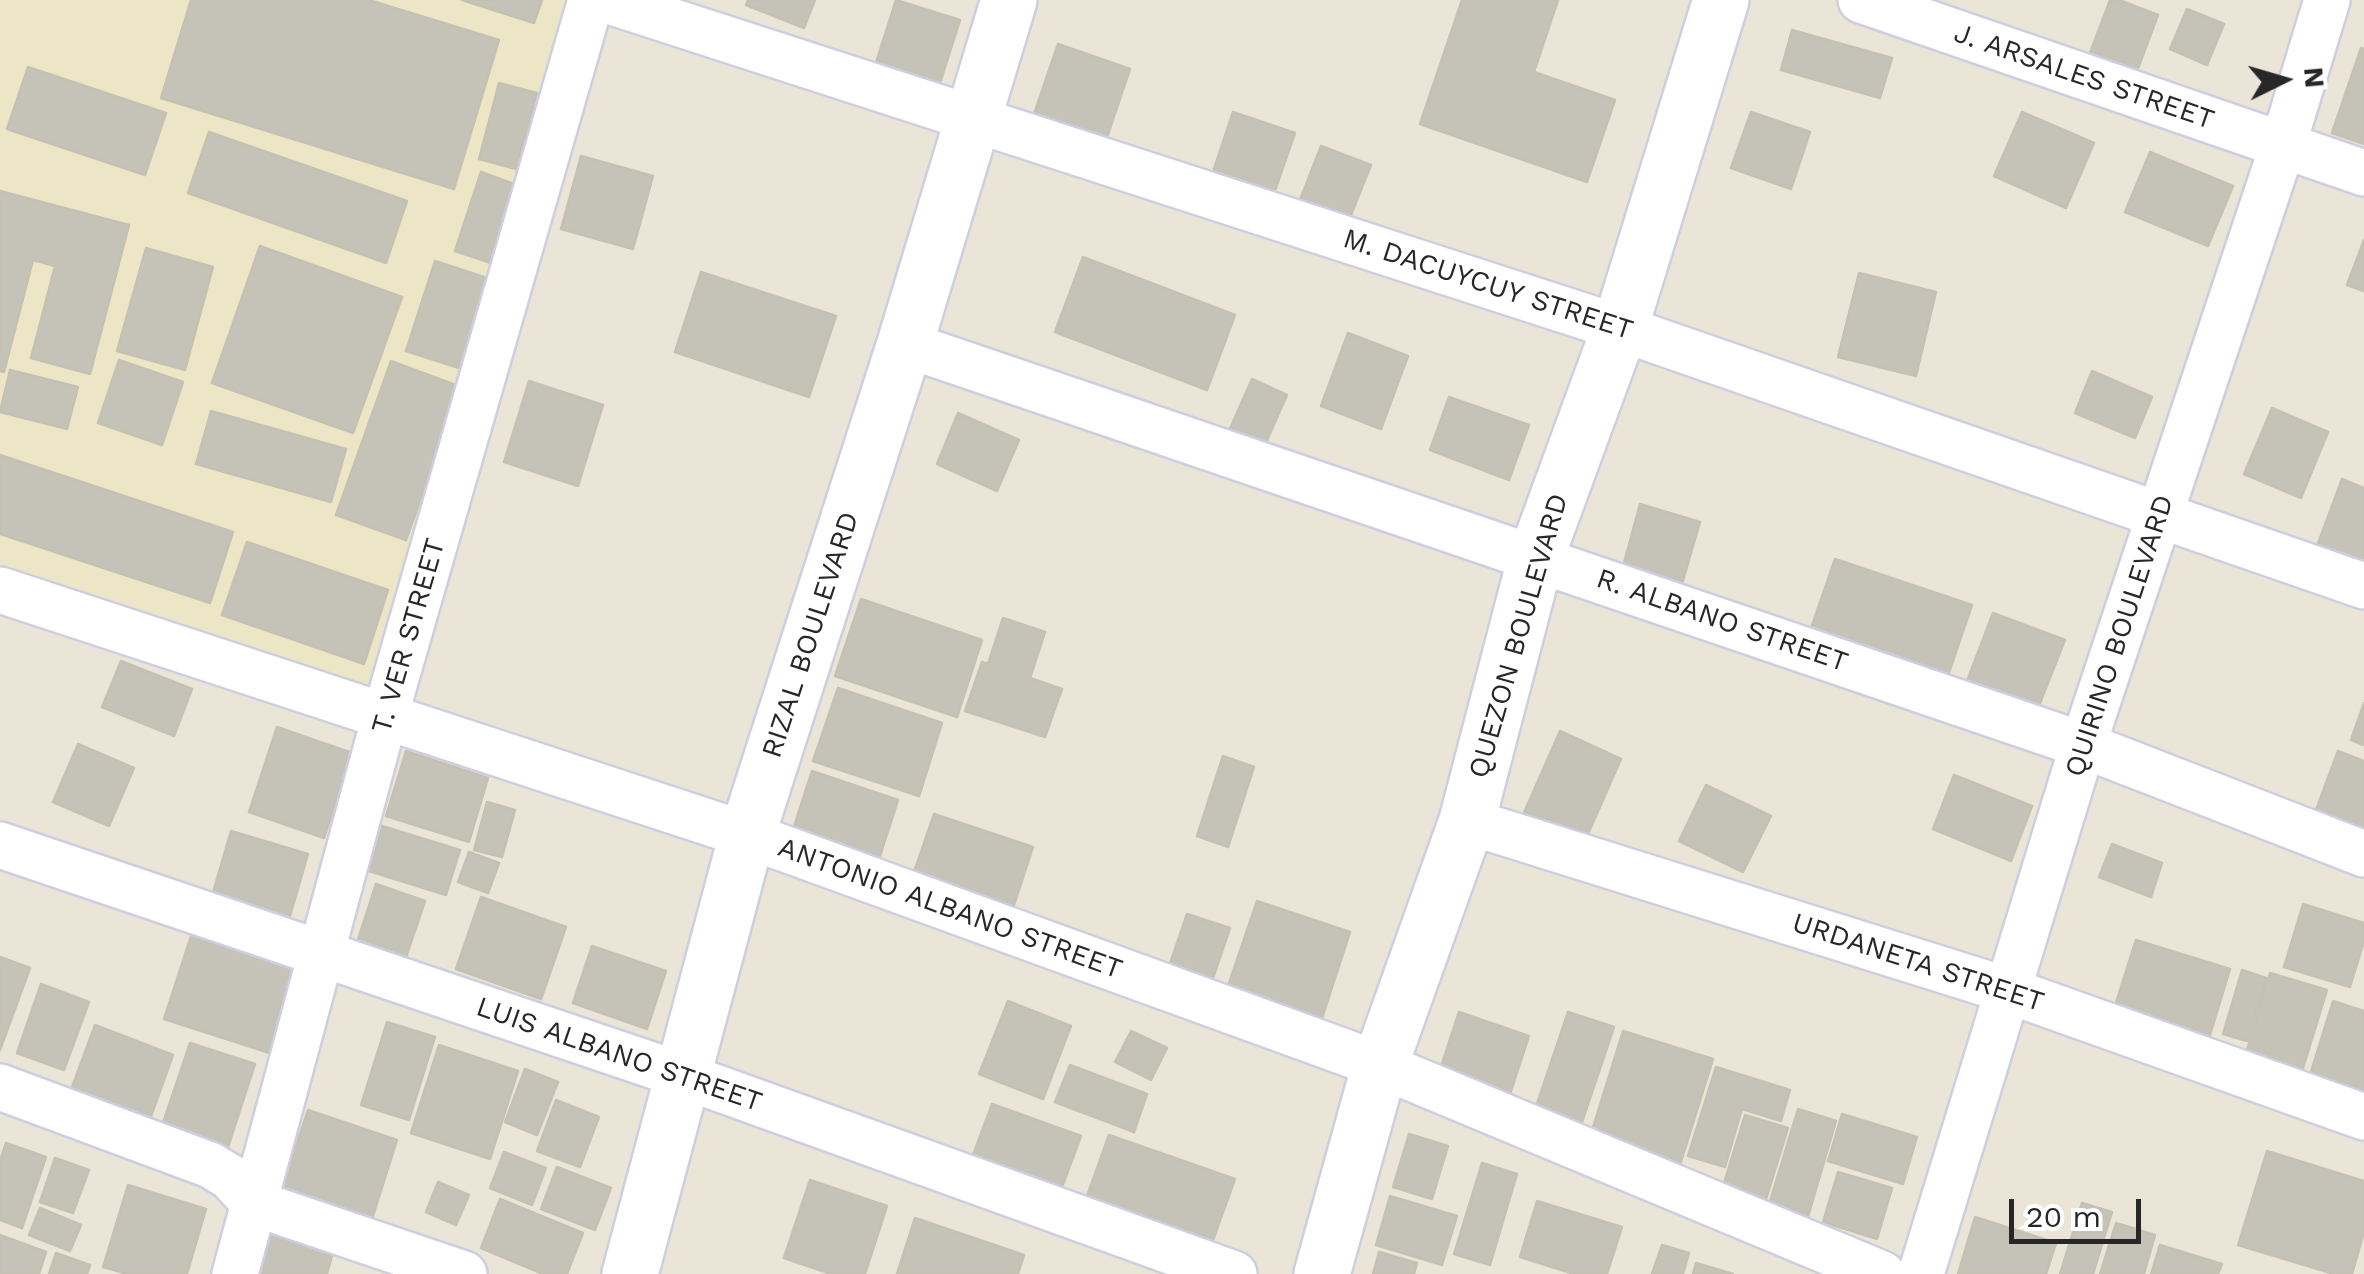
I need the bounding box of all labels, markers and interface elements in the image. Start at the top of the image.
street label: J. ARSALES STREET [1950,17,2218,137]
north arrow [2234,30,2334,130]
text: N [2297,66,2332,89]
street label: M. DACUYCUY STREET [1339,222,1637,348]
street label: QUEZON BOULEVARD [1462,490,1576,782]
street label: QUIRINO BOULEVARD [2059,491,2181,781]
street label: RIZAL BOULEVARD [755,508,867,762]
street label: T. VER STREET [365,535,453,737]
street label: R. ALBANO STREET [1592,562,1852,680]
street label: ANTONIO ALBANO STREET [773,831,1127,987]
street label: URDANETA STREET [1788,906,2048,1020]
street label: LUIS ALBANO STREET [472,990,766,1120]
scale bar [2014,1179,2146,1241]
text: 20 m [2026,1199,2101,1234]

